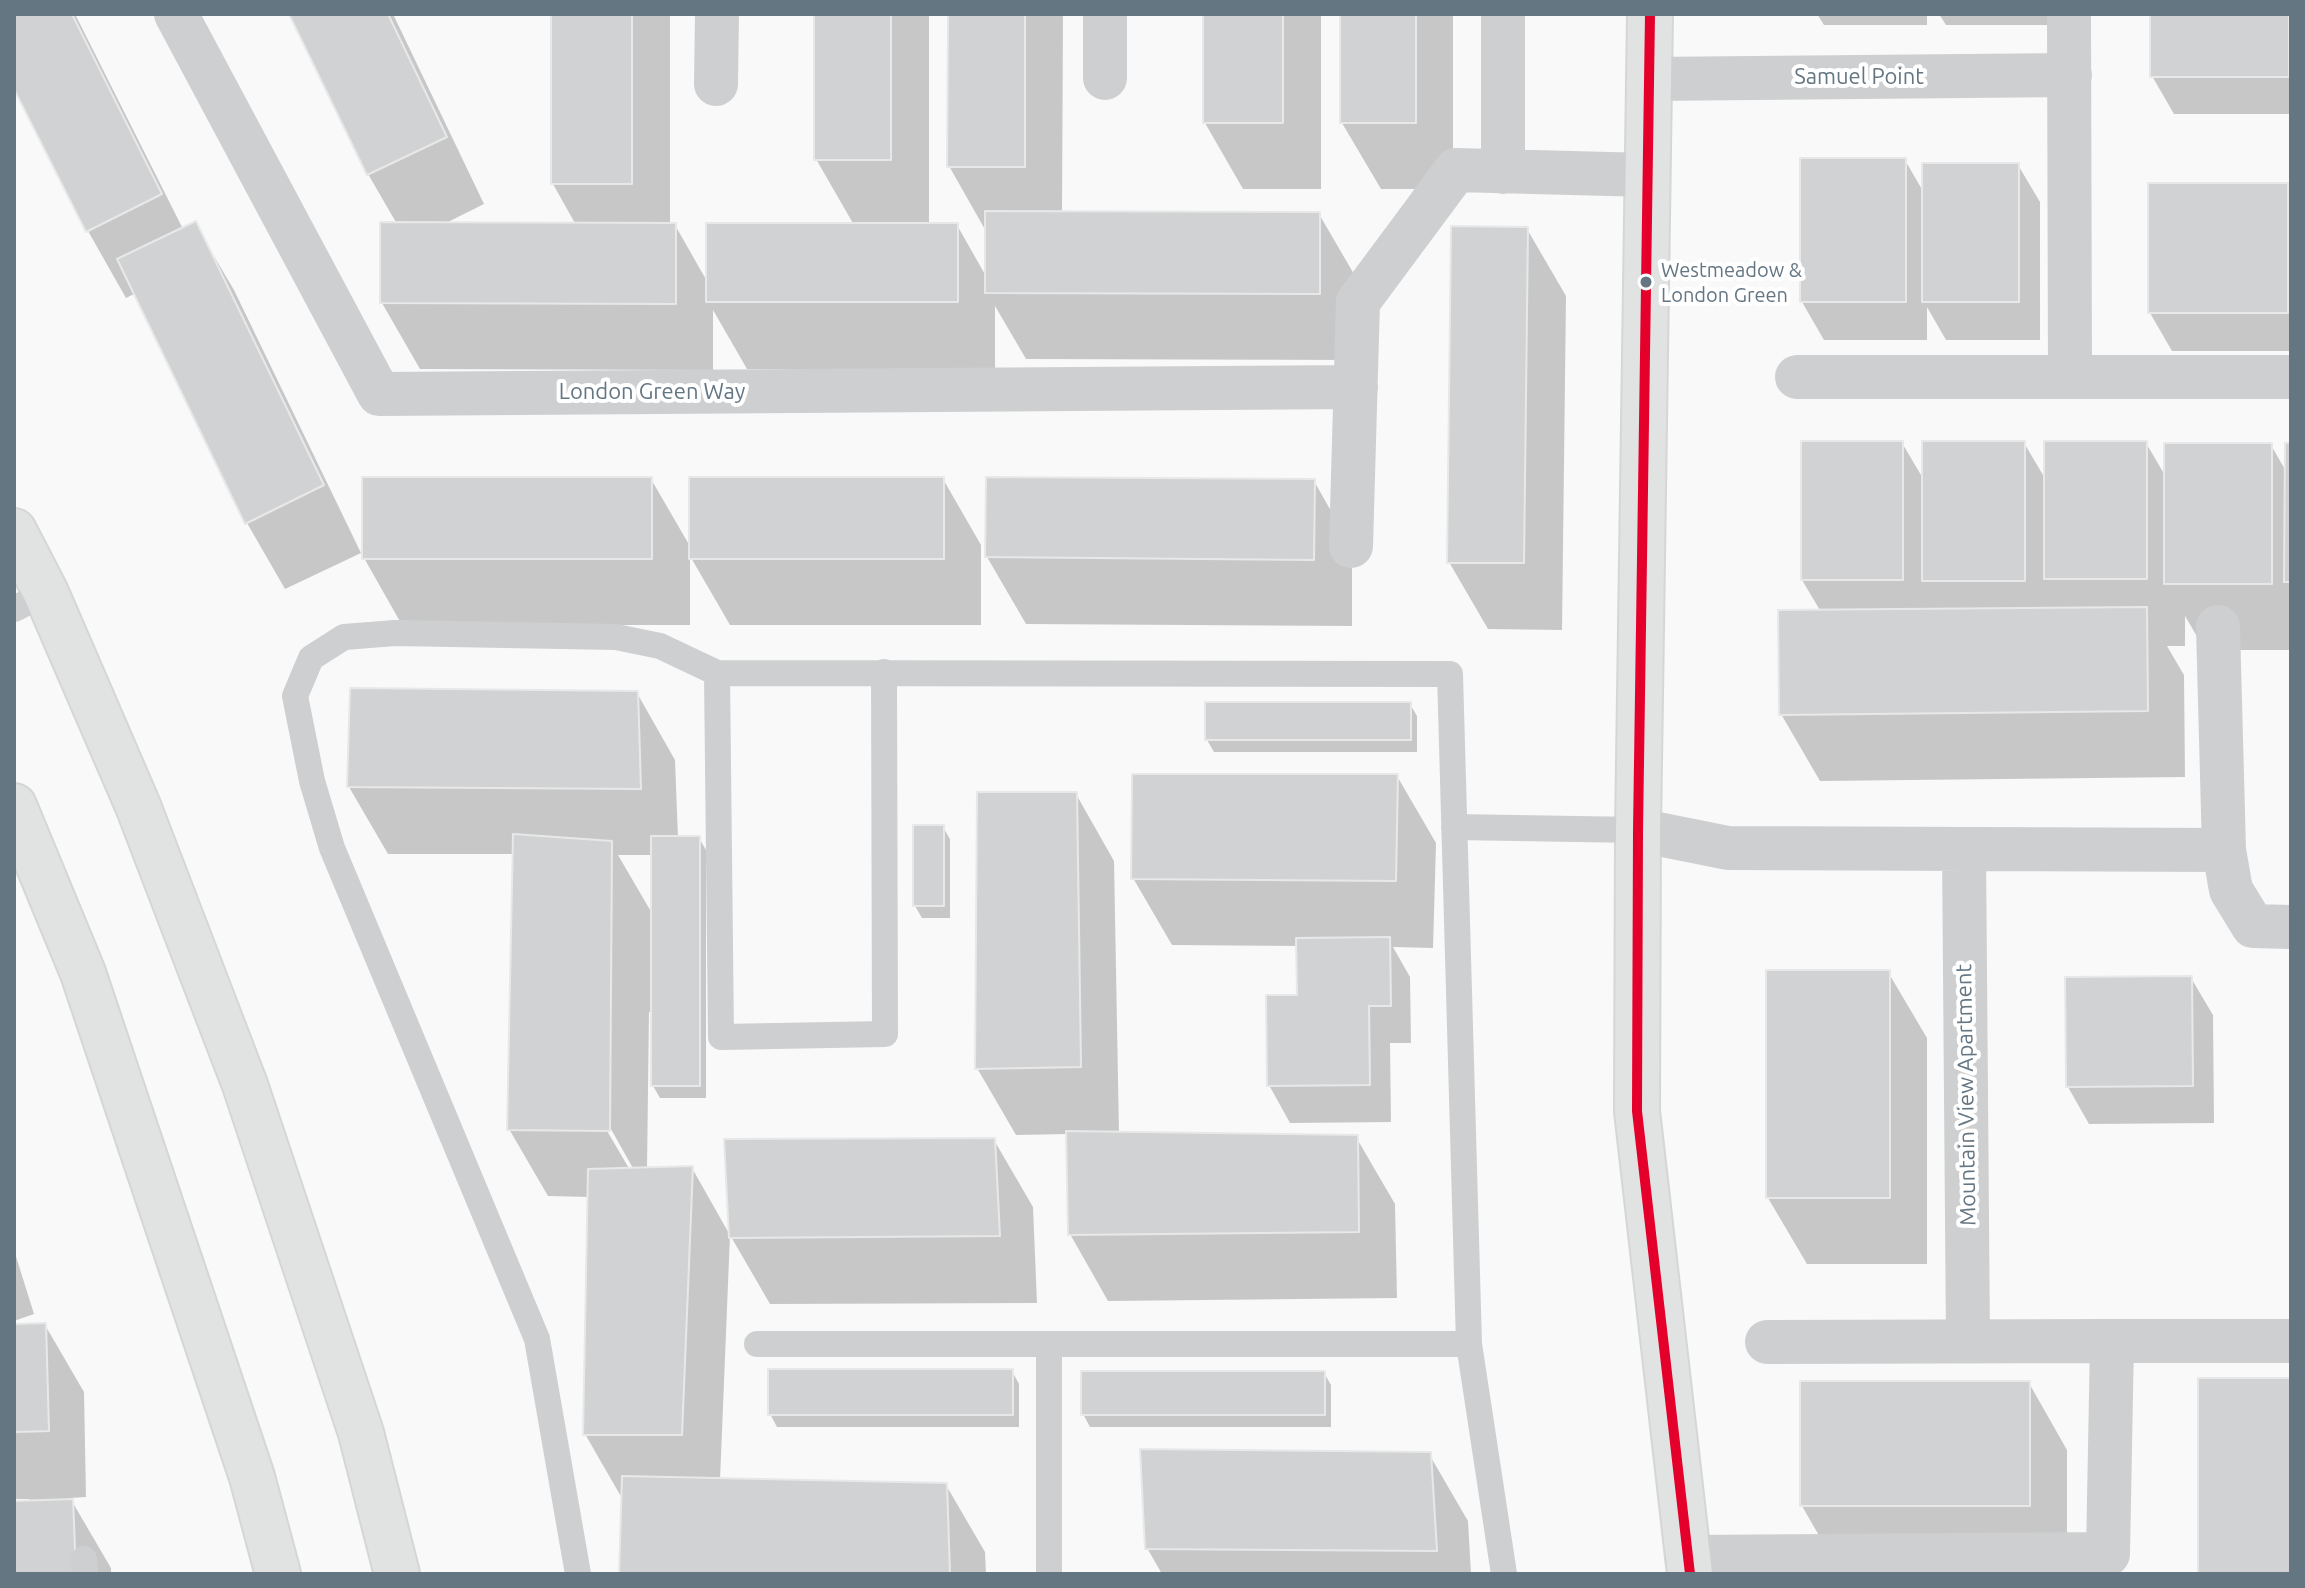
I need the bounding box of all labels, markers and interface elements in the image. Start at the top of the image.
street label: Samuel Point [1794,64,1924,90]
place label: Westmeadow & London Green [1661,258,1802,305]
marker: Westmeadow & London Green [1638,274,1654,290]
street label: London Green Way [559,379,745,405]
street label: Mountain View Apartment [1951,964,1981,1226]

